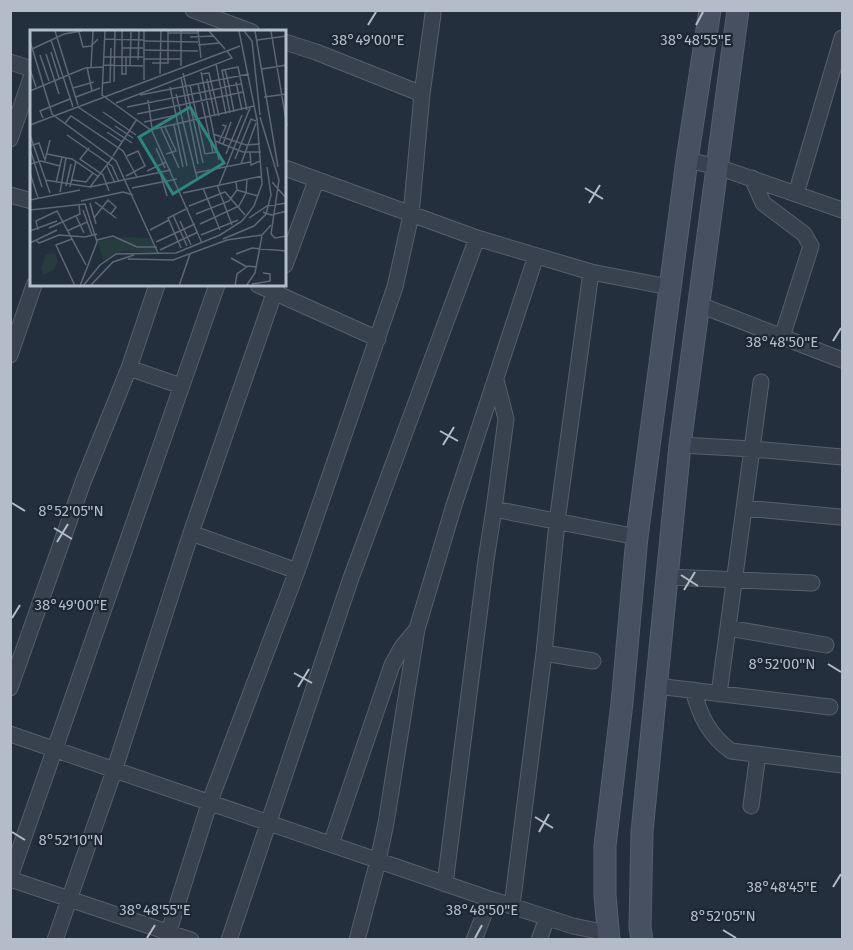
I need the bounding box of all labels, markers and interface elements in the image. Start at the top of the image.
inset map [30,30,286,286]
text: 38°49'00"E [332,31,404,49]
text: 38°48'55"E [660,31,732,49]
text: 38°48'50"E [746,333,818,351]
text: 8°52'05"N [38,502,104,520]
text: 38°49'00"E [35,596,107,614]
text: 8°52'00"N [749,655,815,673]
text: 8°52'10"N [38,831,104,849]
text: 38°48'45"E [746,878,818,896]
text: 38°48'55"E [119,901,191,919]
text: 38°48'50"E [446,901,518,919]
text: 8°52'05"N [690,907,756,925]

